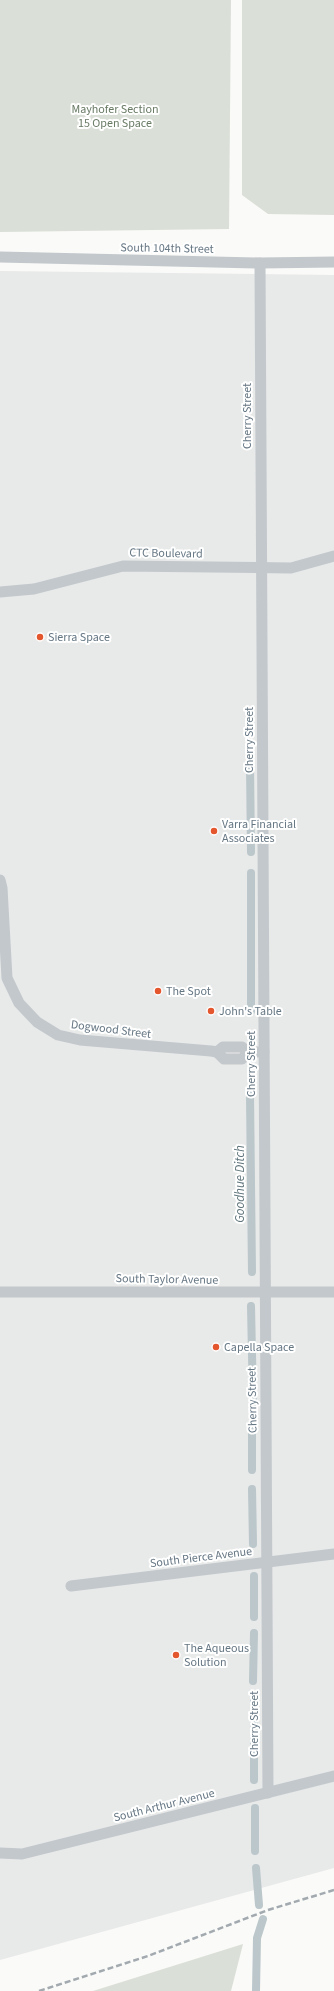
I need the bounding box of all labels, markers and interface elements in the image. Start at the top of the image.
park label: Mayhofer Section 15 Open Space [71,101,159,132]
street label: South 104th Street [120,239,214,258]
street label: Cherry Street [239,383,256,449]
street label: CTC Boulevard [129,544,203,563]
place label: Sierra Space [48,629,110,646]
marker: Sierra Space [35,632,45,642]
street label: Cherry Street [241,707,258,773]
place label: Varra Financial Associates [222,816,296,847]
marker: Varra Financial Associates [209,826,219,836]
place label: The Spot [166,983,211,1000]
marker: The Spot [153,986,163,996]
place label: John's Table [219,1003,282,1020]
marker: John's Table [206,1006,216,1016]
street label: Dogwood Street [70,1016,152,1043]
street label: Cherry Street [243,1031,260,1097]
water label: Goodhue Ditch [231,1145,249,1223]
street label: South Taylor Avenue [115,1270,219,1289]
place label: Capella Space [224,1339,294,1356]
marker: Capella Space [211,1342,221,1352]
street label: Cherry Street [243,1367,262,1433]
street label: South Pierce Avenue [149,1543,253,1572]
place label: The Aqueous Solution [184,1640,249,1671]
marker: The Aqueous Solution [171,1650,181,1660]
street label: Cherry Street [246,1691,263,1757]
street label: South Arthur Avenue [112,1785,217,1826]

